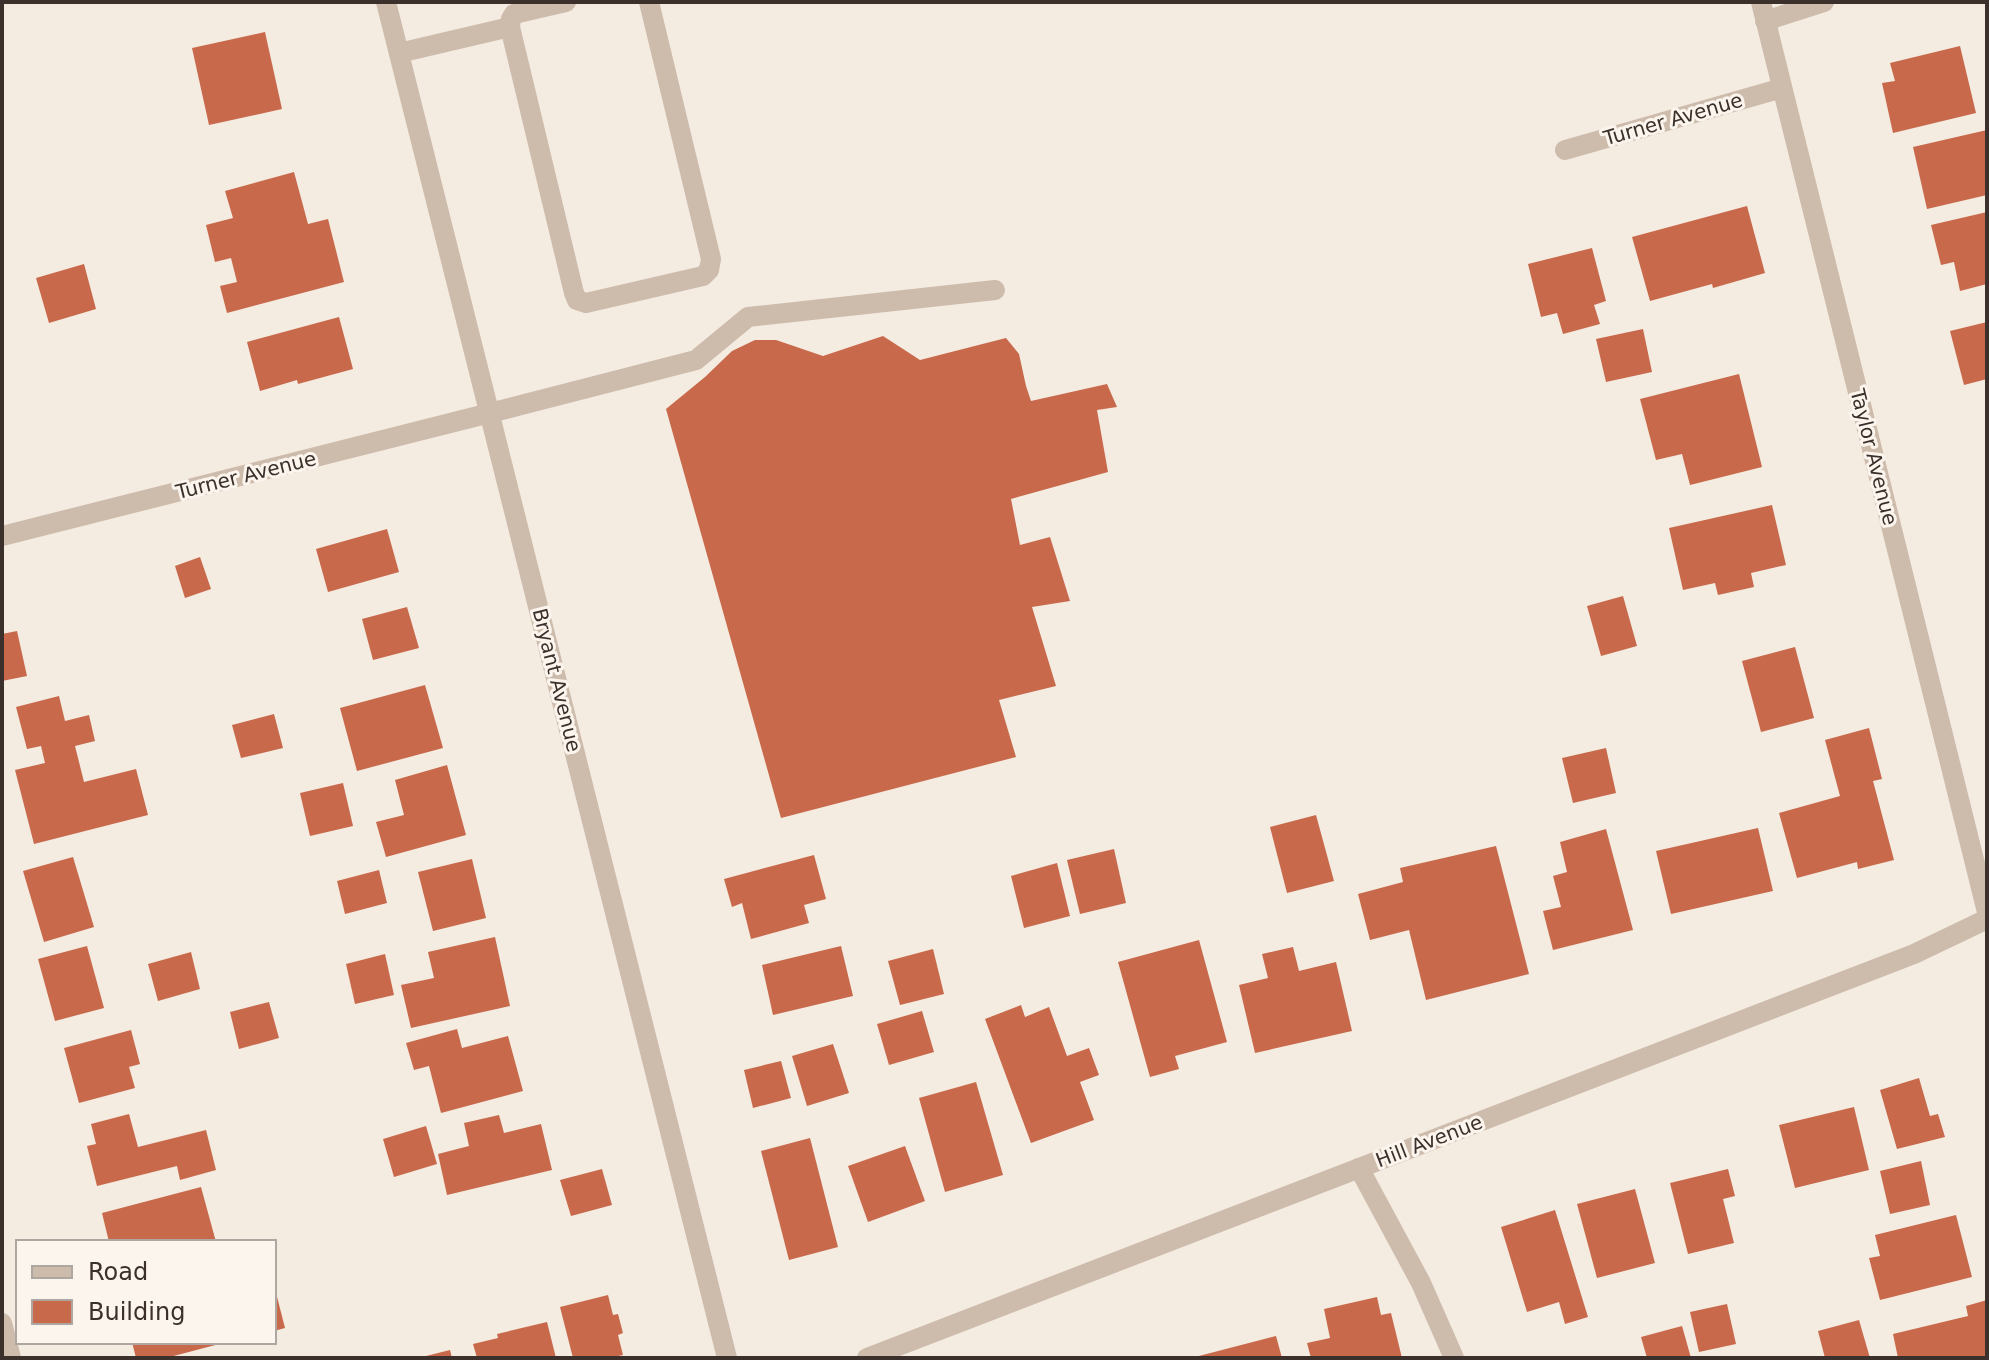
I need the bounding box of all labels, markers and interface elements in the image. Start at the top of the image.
street label: Turner Avenue [1600,88,1745,151]
street label: Taylor Avenue [1845,385,1903,528]
street label: Turner Avenue [172,446,319,504]
street label: Bryant Avenue [528,606,586,754]
street label: Hill Avenue [1372,1110,1486,1172]
legend [16,1240,276,1344]
text: Road [88,1258,148,1286]
text: Building [88,1298,185,1326]

